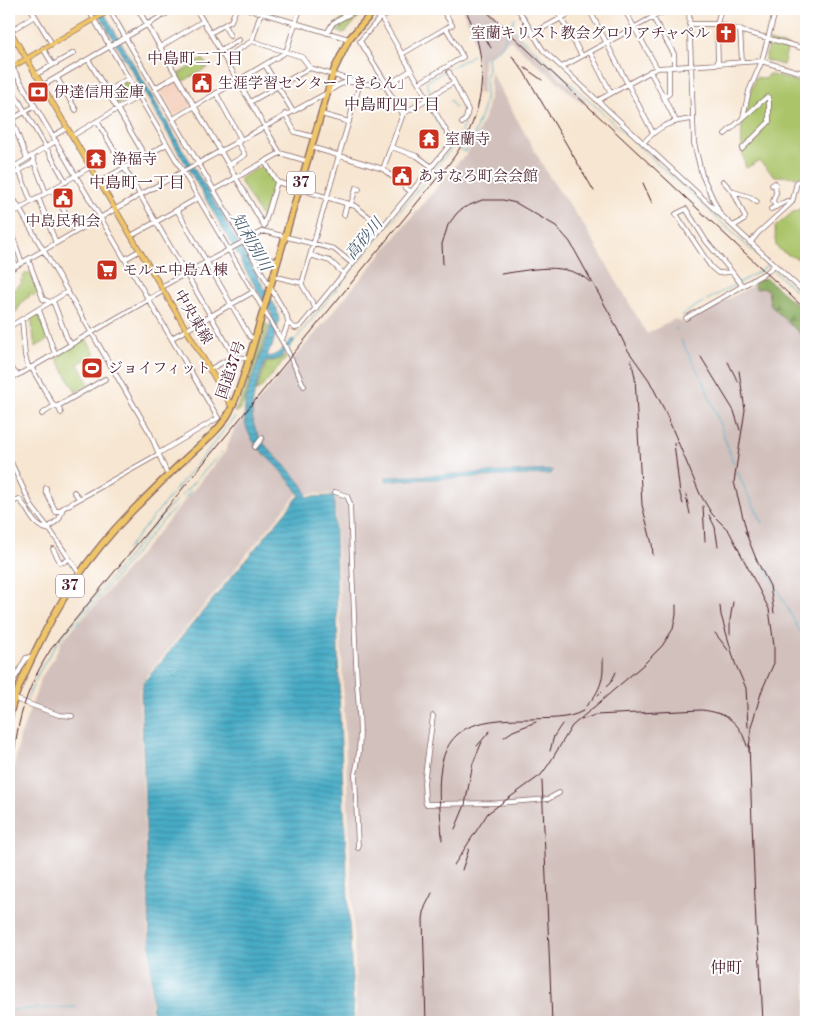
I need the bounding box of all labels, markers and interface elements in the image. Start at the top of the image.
church icon: 室蘭キリスト教会グロリアチャペル [714,21,738,45]
place label: 室蘭キリスト教会グロリアチャペル [471,24,710,43]
district label: 中島町二丁目 [147,49,243,69]
public building icon: 生涯学習センター「きらん」 [190,71,214,95]
place label: 生涯学習センター「きらん」 [218,74,412,93]
bank icon: 伊達信用金庫 [26,80,50,104]
place label: 伊達信用金庫 [54,83,144,102]
district label: 中島町四丁目 [344,95,440,115]
temple icon: 室蘭寺 [417,127,441,151]
place label: 室蘭寺 [445,130,490,149]
temple icon: 浄福寺 [84,147,108,171]
place label: 浄福寺 [112,150,157,169]
public building icon: あすなろ町会会館 [390,164,414,188]
place label: あすなろ町会会館 [418,167,538,186]
road number: 37 [287,172,315,194]
district label: 中島町一丁目 [89,173,185,193]
public building icon: 中島民和会 [51,186,75,210]
water label: 知利別川 [226,209,277,276]
place label: 中島民和会 [25,212,101,231]
water label: 高砂川 [341,213,388,264]
supermarket icon: モルエ中島Ａ棟 [95,258,119,282]
place label: モルエ中島Ａ棟 [123,261,228,280]
street label: 中央東線 [169,286,217,348]
street label: 国道37号 [212,338,250,402]
sports icon: ジョイフィット [80,356,104,380]
place label: ジョイフィット [108,359,211,378]
road number: 37 [56,574,84,598]
district label: 仲町 [710,958,742,978]

